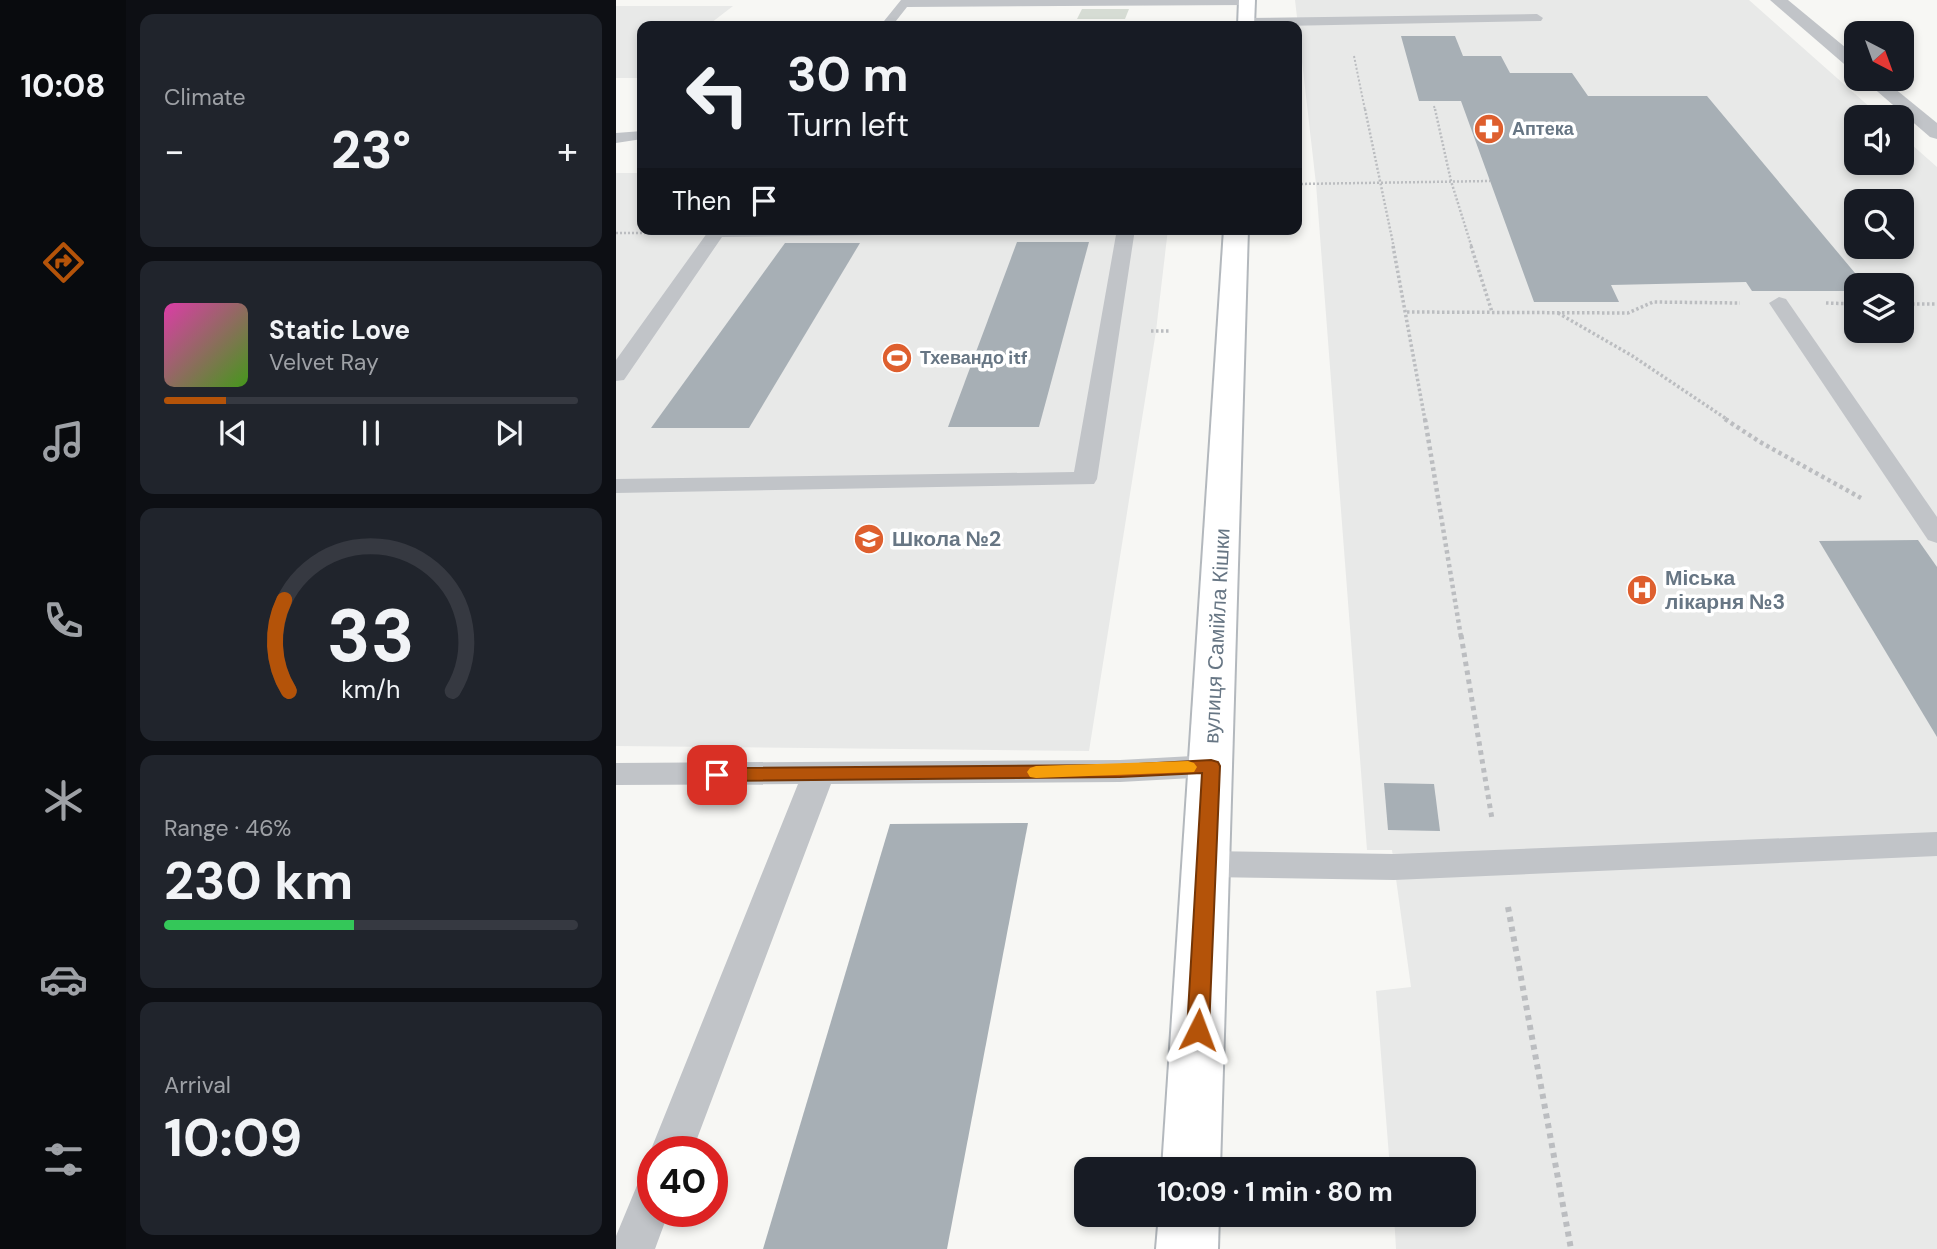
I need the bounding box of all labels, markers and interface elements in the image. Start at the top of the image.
north arrow [1844,21,1914,91]
map controls [1844,21,1914,343]
text: 30 m [787,42,909,106]
icon: left [672,49,763,140]
text: 10:08 [20,65,106,107]
text: Climate [164,82,246,112]
text: Turn left [787,104,909,146]
button: sound [1844,105,1914,175]
pharmacy icon: Аптека [1472,112,1506,146]
text: 23° [331,116,411,184]
place label: Аптека [1512,117,1575,141]
text: − [164,126,185,176]
text: + [557,126,578,176]
icon: arrive [745,182,783,220]
text: Then [672,184,731,218]
button: search [1844,189,1914,259]
icon: directions [39,238,88,287]
button: layers [1844,273,1914,343]
text: Static Love [269,313,410,347]
sports icon: Тхевандо itf [880,341,914,375]
place label: Тхевандо itf [920,346,1028,370]
text: Velvet Ray [269,347,379,377]
icon: previous [214,414,252,452]
icon: pause [352,414,390,452]
icon: next [490,414,528,452]
icon: music [39,417,88,466]
school or university icon: Школа №2 [852,522,886,556]
place label: Школа №2 [892,525,1001,553]
street label: вулиця Самійла Кішки [1197,528,1237,744]
place label: Міська лікарня №3 [1665,564,1785,616]
hospital icon: Міська лікарня №3 [1625,573,1659,607]
text: 33 [327,589,415,684]
icon: phone [39,596,88,645]
text: km/h [341,672,401,705]
pin [687,745,747,805]
icon: arrive [698,756,736,794]
icon: climate [39,776,88,825]
text: Range · 46% [164,813,291,843]
text: 230 km [164,847,353,915]
icon: car [39,955,88,1004]
position arrow [1161,993,1235,1067]
text: Arrival [164,1070,231,1100]
text: 10:09 [164,1104,302,1172]
icon: filters [39,1135,88,1184]
speed limit sign: 40 [637,1136,728,1227]
text: 10:09 · 1 min · 80 m [1157,1175,1393,1209]

